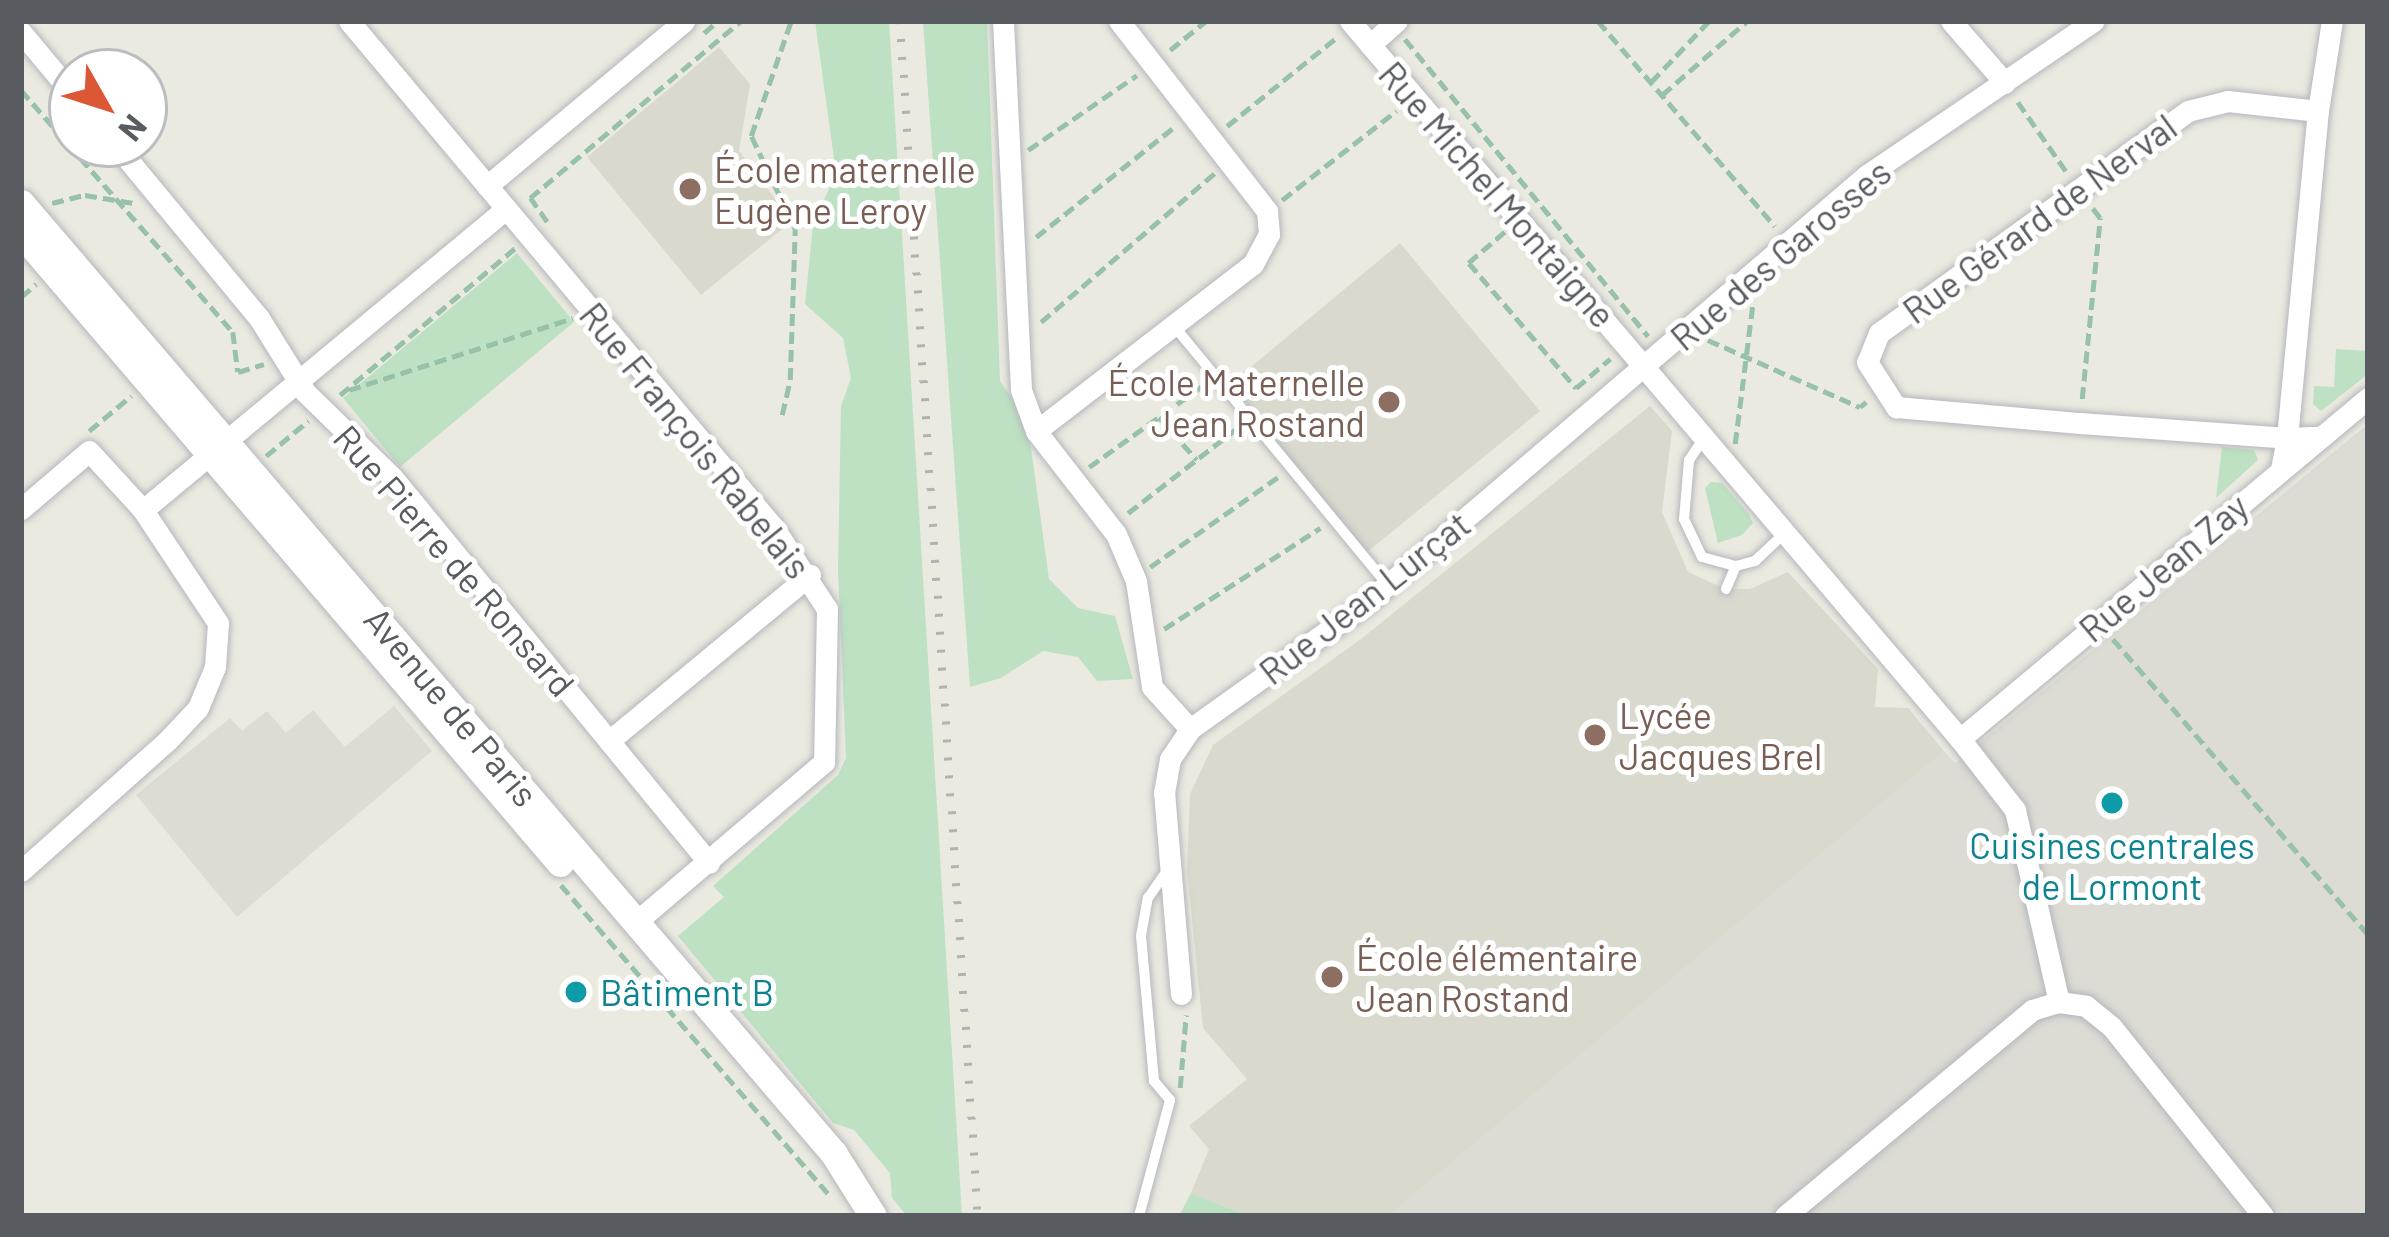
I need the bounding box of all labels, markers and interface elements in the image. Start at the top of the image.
north arrow [48,48,168,168]
street label: Rue Michel Montaigne [1371,52,1625,336]
street label: Rue Gérard de Nerval [1894,104,2184,332]
text: N [111,108,156,150]
place label: École maternelle Eugène Leroy [714,146,976,231]
street label: Rue des Garosses [1661,149,1899,359]
marker: École maternelle Eugène Leroy [677,176,703,202]
street label: Rue François Rabelais [571,293,821,587]
place label: École Maternelle Jean Rostand [1107,359,1365,444]
marker: École Maternelle Jean Rostand [1376,389,1402,415]
street label: Rue Pierre de Ronsard [325,416,585,704]
street label: Rue Jean Zay [2070,484,2256,650]
street label: Rue Jean Lurçat [1250,501,1478,693]
street label: Avenue de Paris [356,598,548,814]
place label: Lycée Jacques Brel [1619,692,1822,777]
marker: Lycée Jacques Brel [1582,722,1608,748]
marker: Cuisines centrales de Lormont [2099,790,2125,816]
place label: Cuisines centrales de Lormont [1969,822,2255,907]
place label: École élémentaire Jean Rostand [1356,934,1638,1019]
marker: École élémentaire Jean Rostand [1319,964,1345,990]
place label: Bâtiment B [600,970,774,1014]
marker: Bâtiment B [563,979,589,1005]

